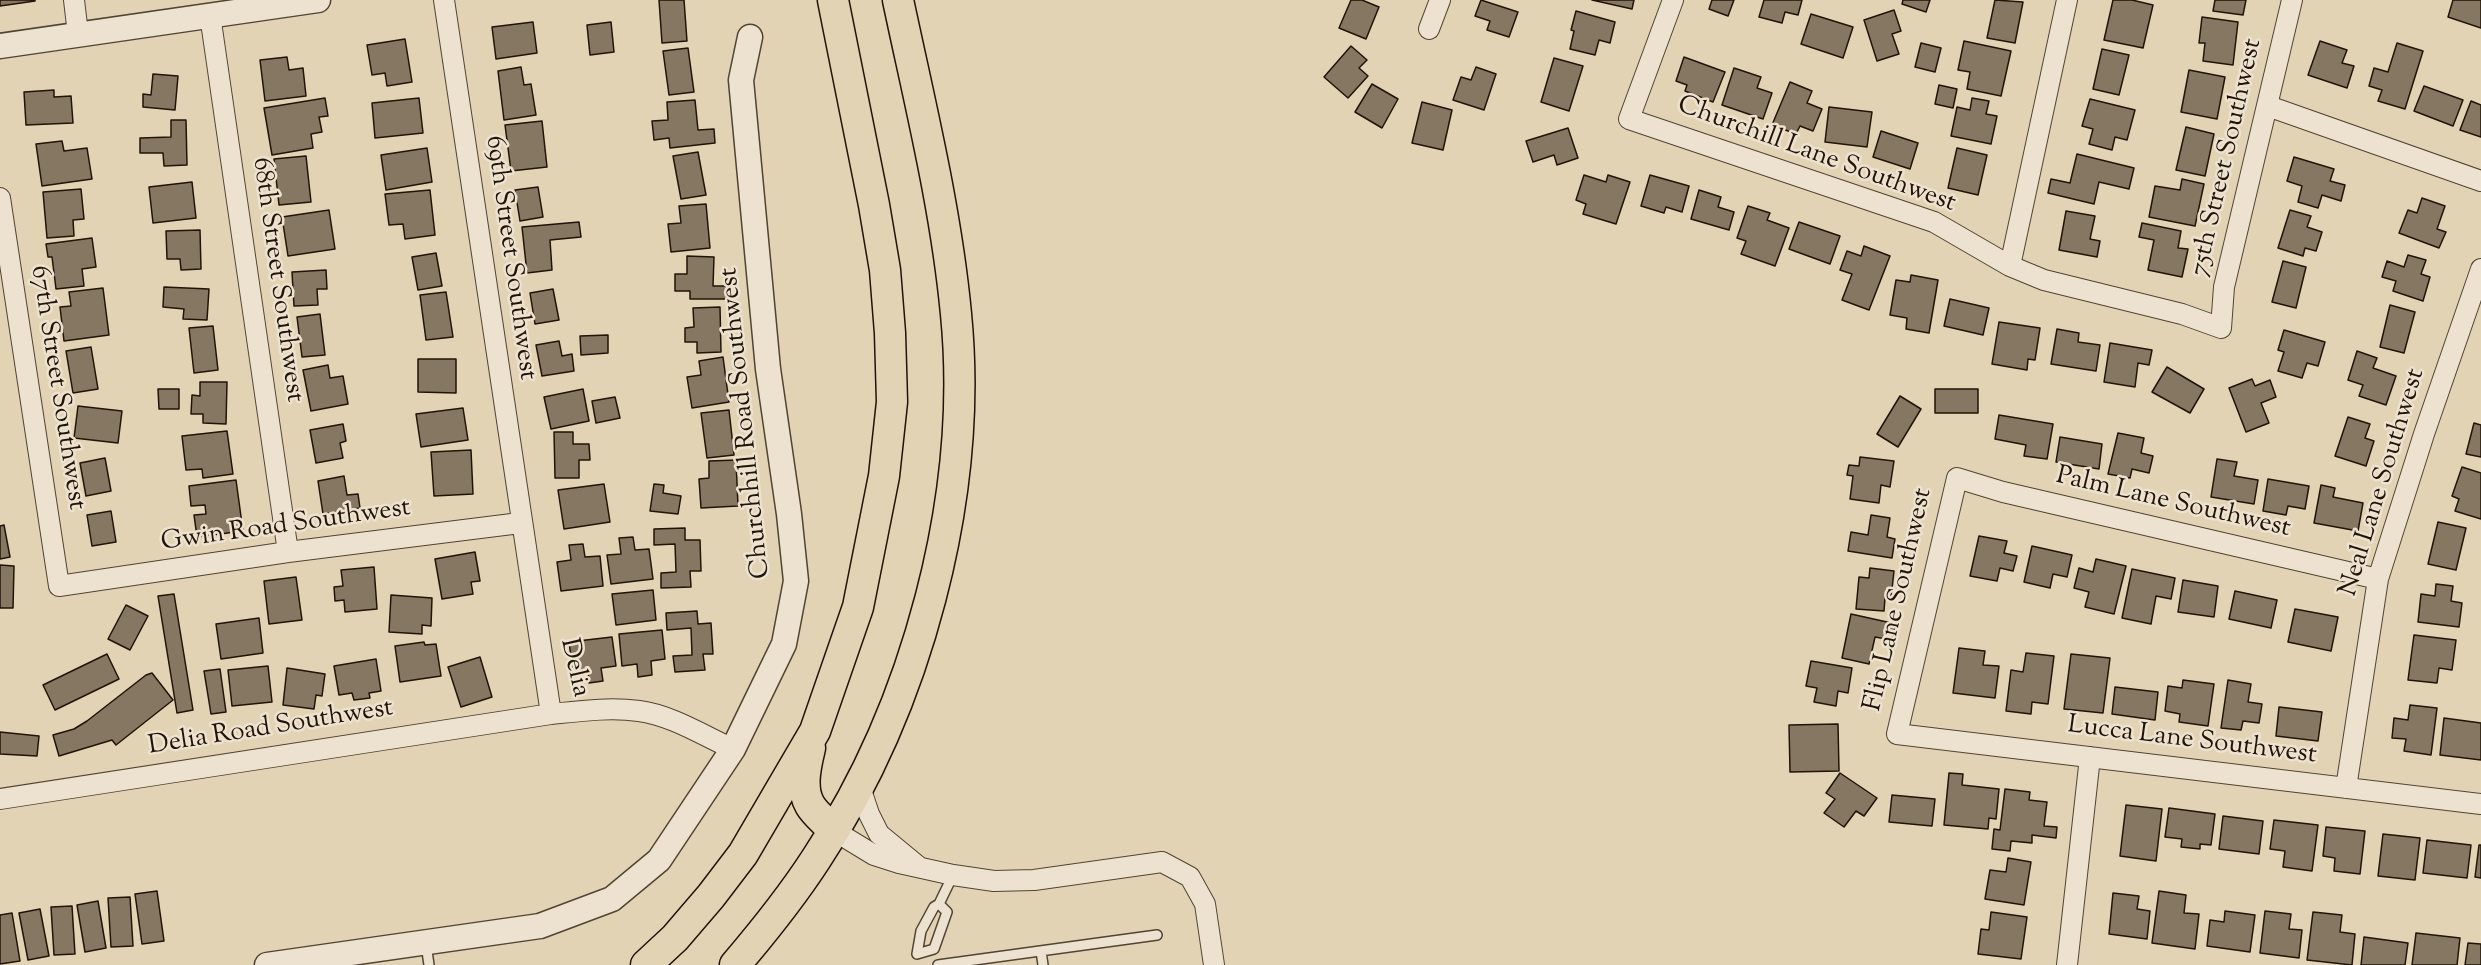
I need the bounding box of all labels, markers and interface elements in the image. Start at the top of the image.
street label: 75th Street Southwest [2185,36,2271,280]
street label: Churchill Lane Southwest [1673,91,1959,221]
street label: 69th Street Southwest [476,134,542,382]
street label: 68th Street Southwest [243,156,309,404]
street label: 67th Street Southwest [21,264,91,512]
street label: Churchhill Road Southwest [715,266,779,580]
street label: Neal Lane Southwest [2335,365,2433,601]
street label: Palm Lane Southwest [2053,462,2293,546]
street label: Flip Lane Southwest [1859,486,1941,714]
street label: Gwin Road Southwest [159,494,413,560]
street label: Delia [551,636,595,700]
street label: Delia Road Southwest [146,694,396,764]
street label: Lucca Lane Southwest [2066,711,2318,773]

